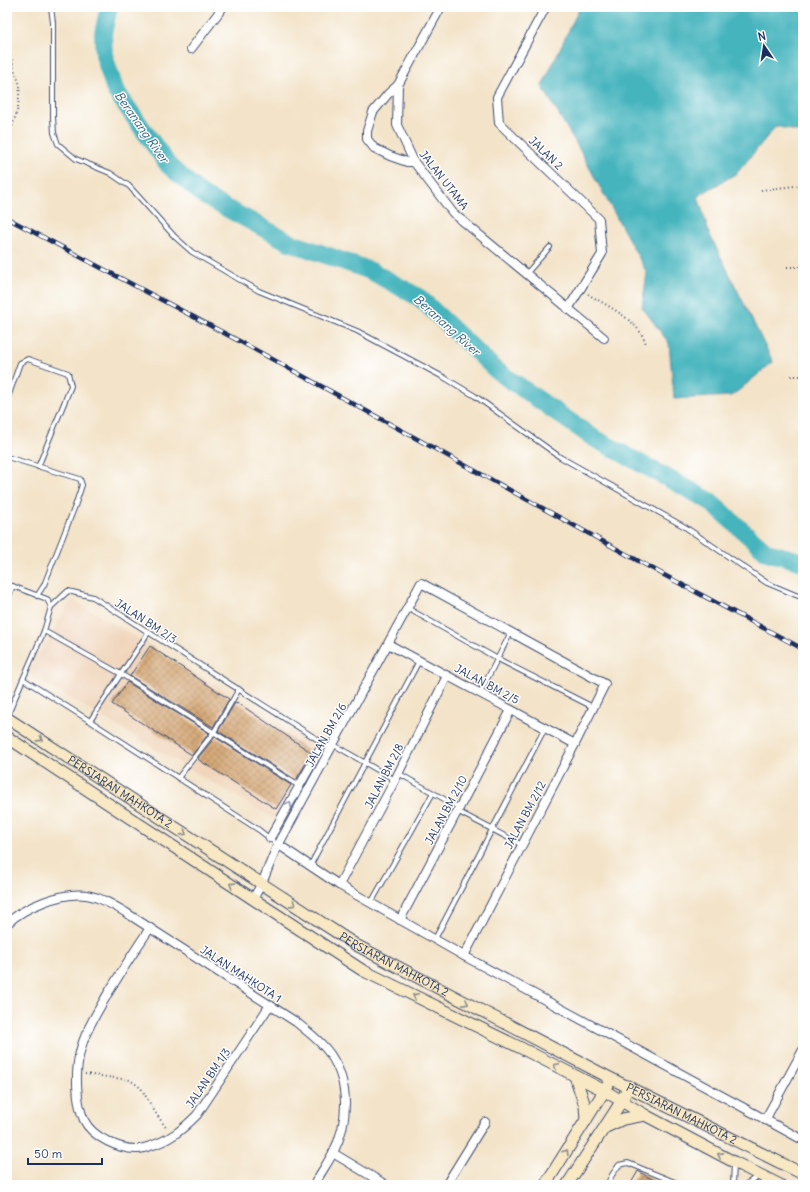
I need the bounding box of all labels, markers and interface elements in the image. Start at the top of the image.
north arrow [744,26,784,66]
text: N [756,29,767,44]
water label: Beranang River [112,88,173,167]
street label: JALAN 2 [526,133,566,173]
street label: JALAN UTAMA [416,147,472,213]
water label: Beranang River [411,291,485,360]
street label: JALAN BM 2/3 [112,596,180,646]
street label: JALAN BM 2/5 [452,661,522,707]
street label: JALAN BM 2/6 [303,700,349,770]
one-way arrow [36,734,43,742]
street label: JALAN BM 2/8 [362,741,406,811]
street label: PERSIARAN MAHKOTA 2 [65,752,175,831]
street label: JALAN BM 2/10 [422,773,470,847]
street label: JALAN BM 2/12 [501,779,549,851]
one-way arrow [284,801,291,808]
one-way arrow [180,828,187,836]
one-way arrow [229,882,236,890]
one-way arrow [289,899,296,907]
street label: PERSIARAN MAHKOTA 2 [337,929,451,999]
street label: JALAN MAHKOTA 1 [198,943,284,1005]
one-way arrow [412,993,419,1001]
one-way arrow [462,998,469,1006]
street label: JALAN BM 1/3 [183,1045,233,1111]
one-way arrow [553,1063,561,1071]
street label: PERSIARAN MAHKOTA 2 [624,1080,739,1147]
scale bar [28,1140,102,1166]
text: 50 m [34,1146,63,1161]
one-way arrow [561,1149,569,1156]
one-way arrow [717,1152,724,1159]

